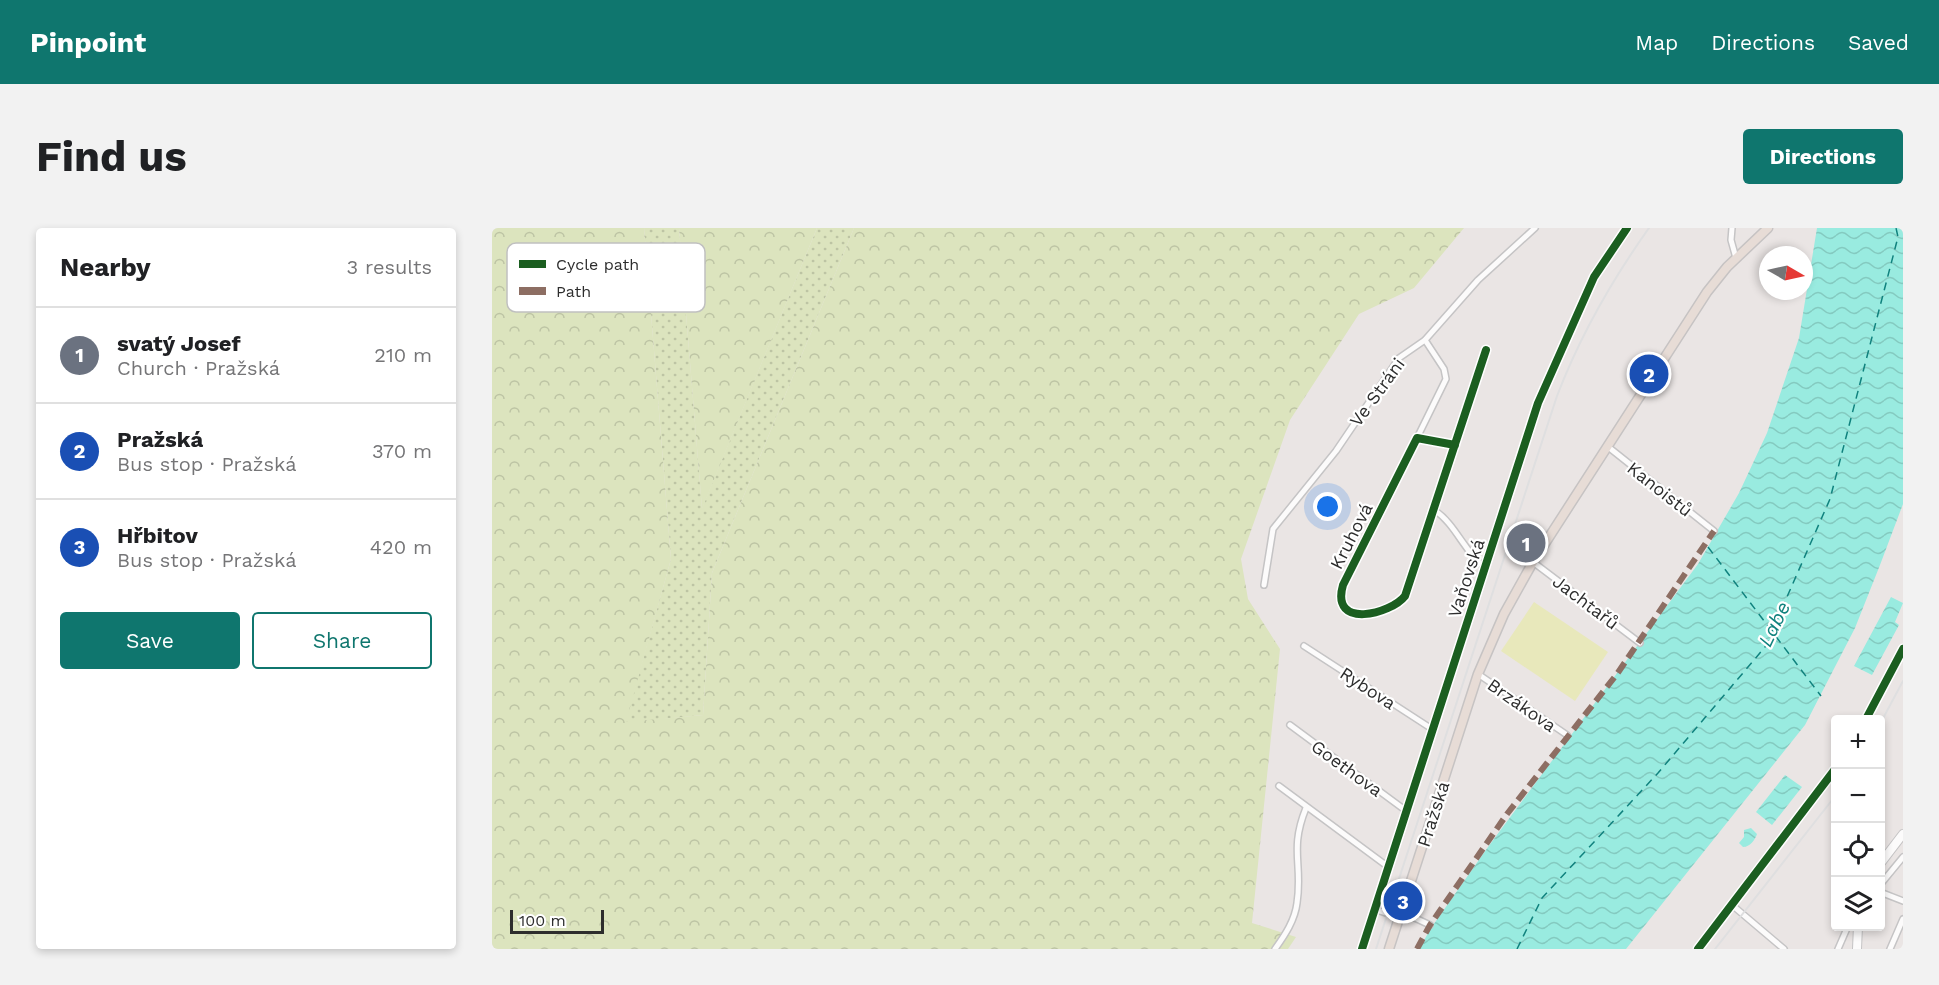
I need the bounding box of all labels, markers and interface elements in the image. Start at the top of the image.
text: Pinpoint [30,26,146,59]
text: Map [1635,30,1678,55]
text: Directions [1711,30,1815,55]
text: Saved [1848,30,1909,55]
button: Directions [1743,129,1903,184]
text: Find us [36,132,187,181]
legend [507,243,705,312]
north arrow [1759,246,1813,300]
text: Nearby [60,252,151,282]
text: 3 results [347,255,432,279]
text: Cycle path [556,255,639,274]
text: Path [556,282,591,301]
text: svatý Josef [117,331,241,356]
text: 1 [75,343,84,367]
text: 210 m [374,343,432,367]
pin: 2 [1630,352,1668,396]
street label: Ve Stráni [1345,354,1409,430]
text: Church · Pražská [117,356,280,380]
text: Pražská [117,427,203,452]
text: 2 [74,439,85,463]
text: 370 m [372,439,432,463]
text: Bus stop · Pražská [117,452,296,476]
street label: Kanoistů [1623,457,1697,521]
your location [1313,492,1342,521]
street label: Kruhová [1325,499,1377,573]
pin: 1 [1506,520,1546,566]
text: Hřbitov [117,523,198,548]
text: 3 [74,535,85,559]
text: 420 m [370,535,432,559]
street label: Vaňovská [1443,536,1489,620]
text: Bus stop · Pražská [117,548,296,572]
street label: Jachtařů [1549,570,1623,634]
water label: Labe [1753,597,1795,651]
button: Save [60,612,240,669]
button: Share [252,612,432,669]
street label: Rybova [1336,662,1400,714]
street label: Brzákova [1484,674,1560,736]
map controls [1831,715,1885,931]
button: + [1831,715,1885,769]
street label: Goethova [1307,735,1387,801]
button: − [1831,769,1885,823]
street label: Pražská [1413,779,1453,849]
button: locate [1831,823,1885,877]
button: layers [1831,877,1885,931]
pin: 3 [1384,878,1422,924]
scale bar [510,907,604,934]
text: 100 m [519,911,566,930]

